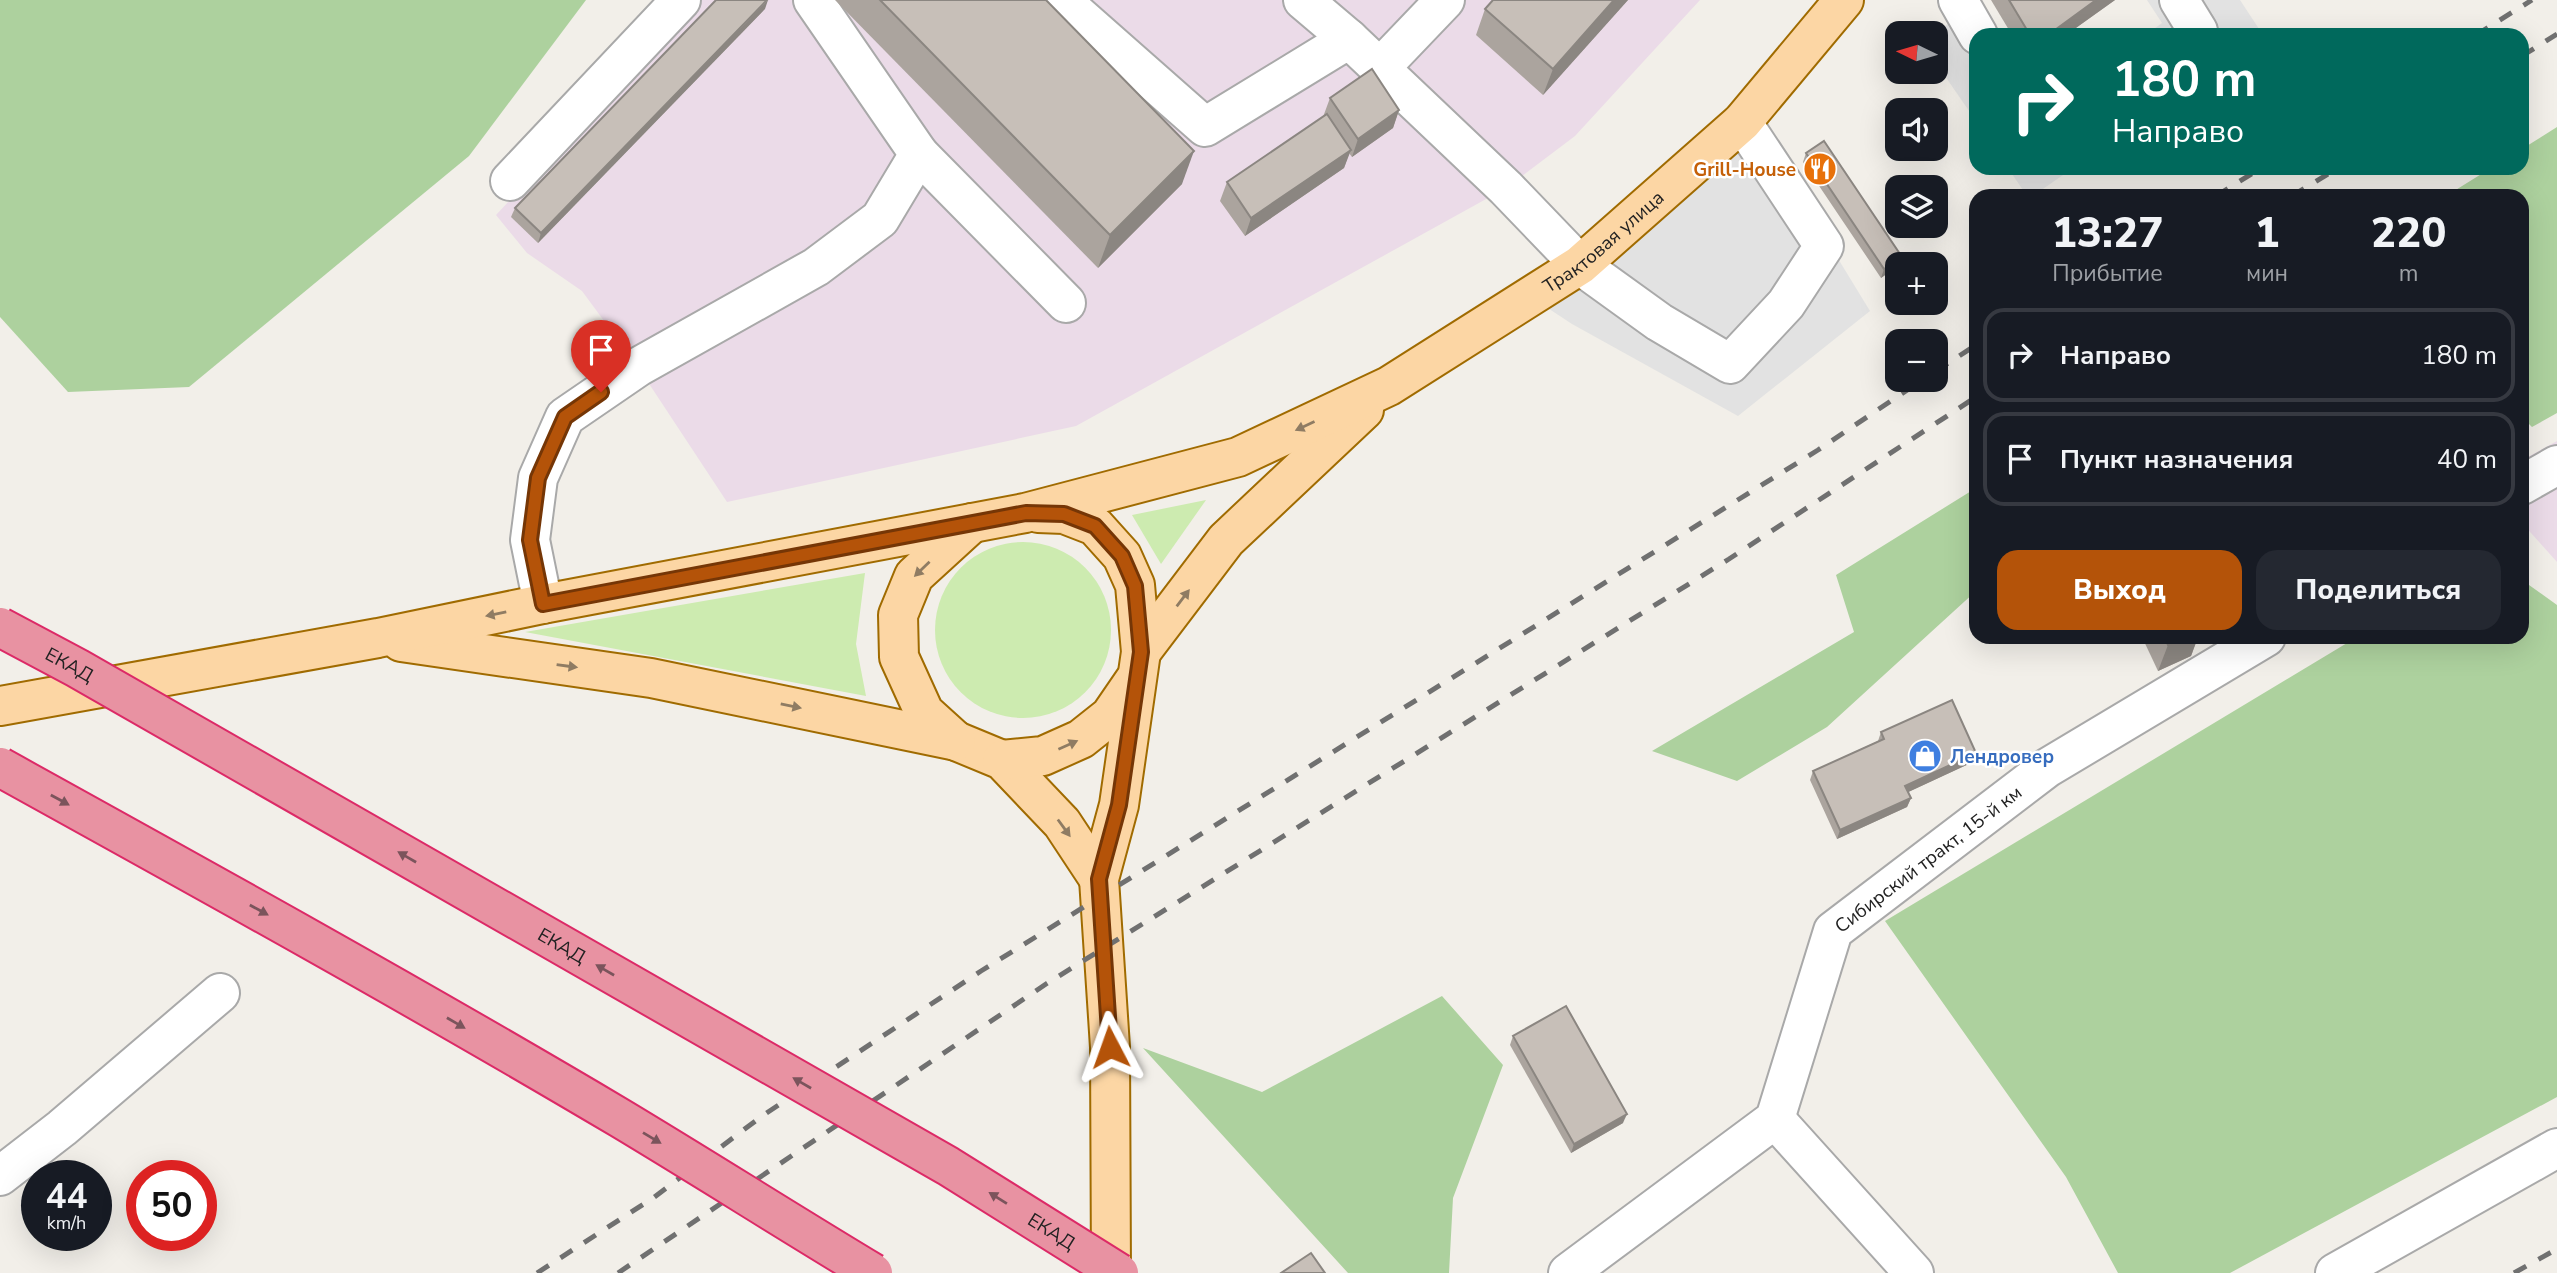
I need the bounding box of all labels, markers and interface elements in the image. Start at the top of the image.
north arrow [1885,21,1948,84]
map controls [1885,21,1948,392]
text: 180 m [2112,46,2256,113]
icon: right [1997,56,2088,147]
button: sound [1885,98,1948,161]
text: Направо [2112,110,2244,153]
restaurant icon: Grill-House [1801,150,1839,188]
place label: Grill-House [1693,157,1796,183]
button: layers [1885,175,1948,238]
street label: Трактовая улица [1538,185,1670,299]
text: 13:27 [2052,205,2163,262]
text: 1 [2254,205,2280,262]
text: 220 [2371,205,2446,262]
button: + [1885,252,1948,315]
text: Прибытие [2052,258,2163,289]
text: мин [2246,258,2288,289]
text: m [2399,258,2418,289]
pin [571,320,631,392]
button: − [1885,329,1948,392]
icon: arrive [582,331,620,369]
icon: right [2001,336,2039,374]
text: Направо [2060,338,2171,373]
text: 180 m [2421,338,2497,373]
one-way arrow [1295,420,1315,431]
icon: arrive [2001,440,2039,478]
text: Пункт назначения [2060,442,2293,477]
text: 40 m [2437,442,2497,477]
button: Выход [1997,550,2242,630]
button: Поделиться [2256,550,2501,630]
one-way arrow [914,561,931,577]
one-way arrow [1175,589,1190,607]
one-way arrow [485,608,507,619]
street label: ЕКАД [40,641,98,689]
one-way arrow [556,661,578,672]
one-way arrow [780,701,802,712]
shop icon: Лендровер [1906,737,1944,775]
one-way arrow [1057,739,1078,750]
place label: Лендровер [1950,744,2054,770]
street label: Сибирский тракт, 15-й км [1830,780,2027,939]
one-way arrow [50,794,69,806]
one-way arrow [1057,819,1071,837]
one-way arrow [397,851,417,863]
one-way arrow [249,904,268,916]
street label: ЕКАД [533,922,591,970]
one-way arrow [595,964,614,976]
position arrow [1073,1010,1147,1084]
one-way arrow [446,1017,466,1029]
one-way arrow [792,1077,812,1089]
one-way arrow [643,1132,662,1145]
speed limit sign: 50 [126,1160,217,1251]
text: 44 [45,1173,88,1220]
one-way arrow [989,1192,1008,1204]
street label: ЕКАД [1023,1207,1080,1257]
text: km/h [47,1211,86,1235]

